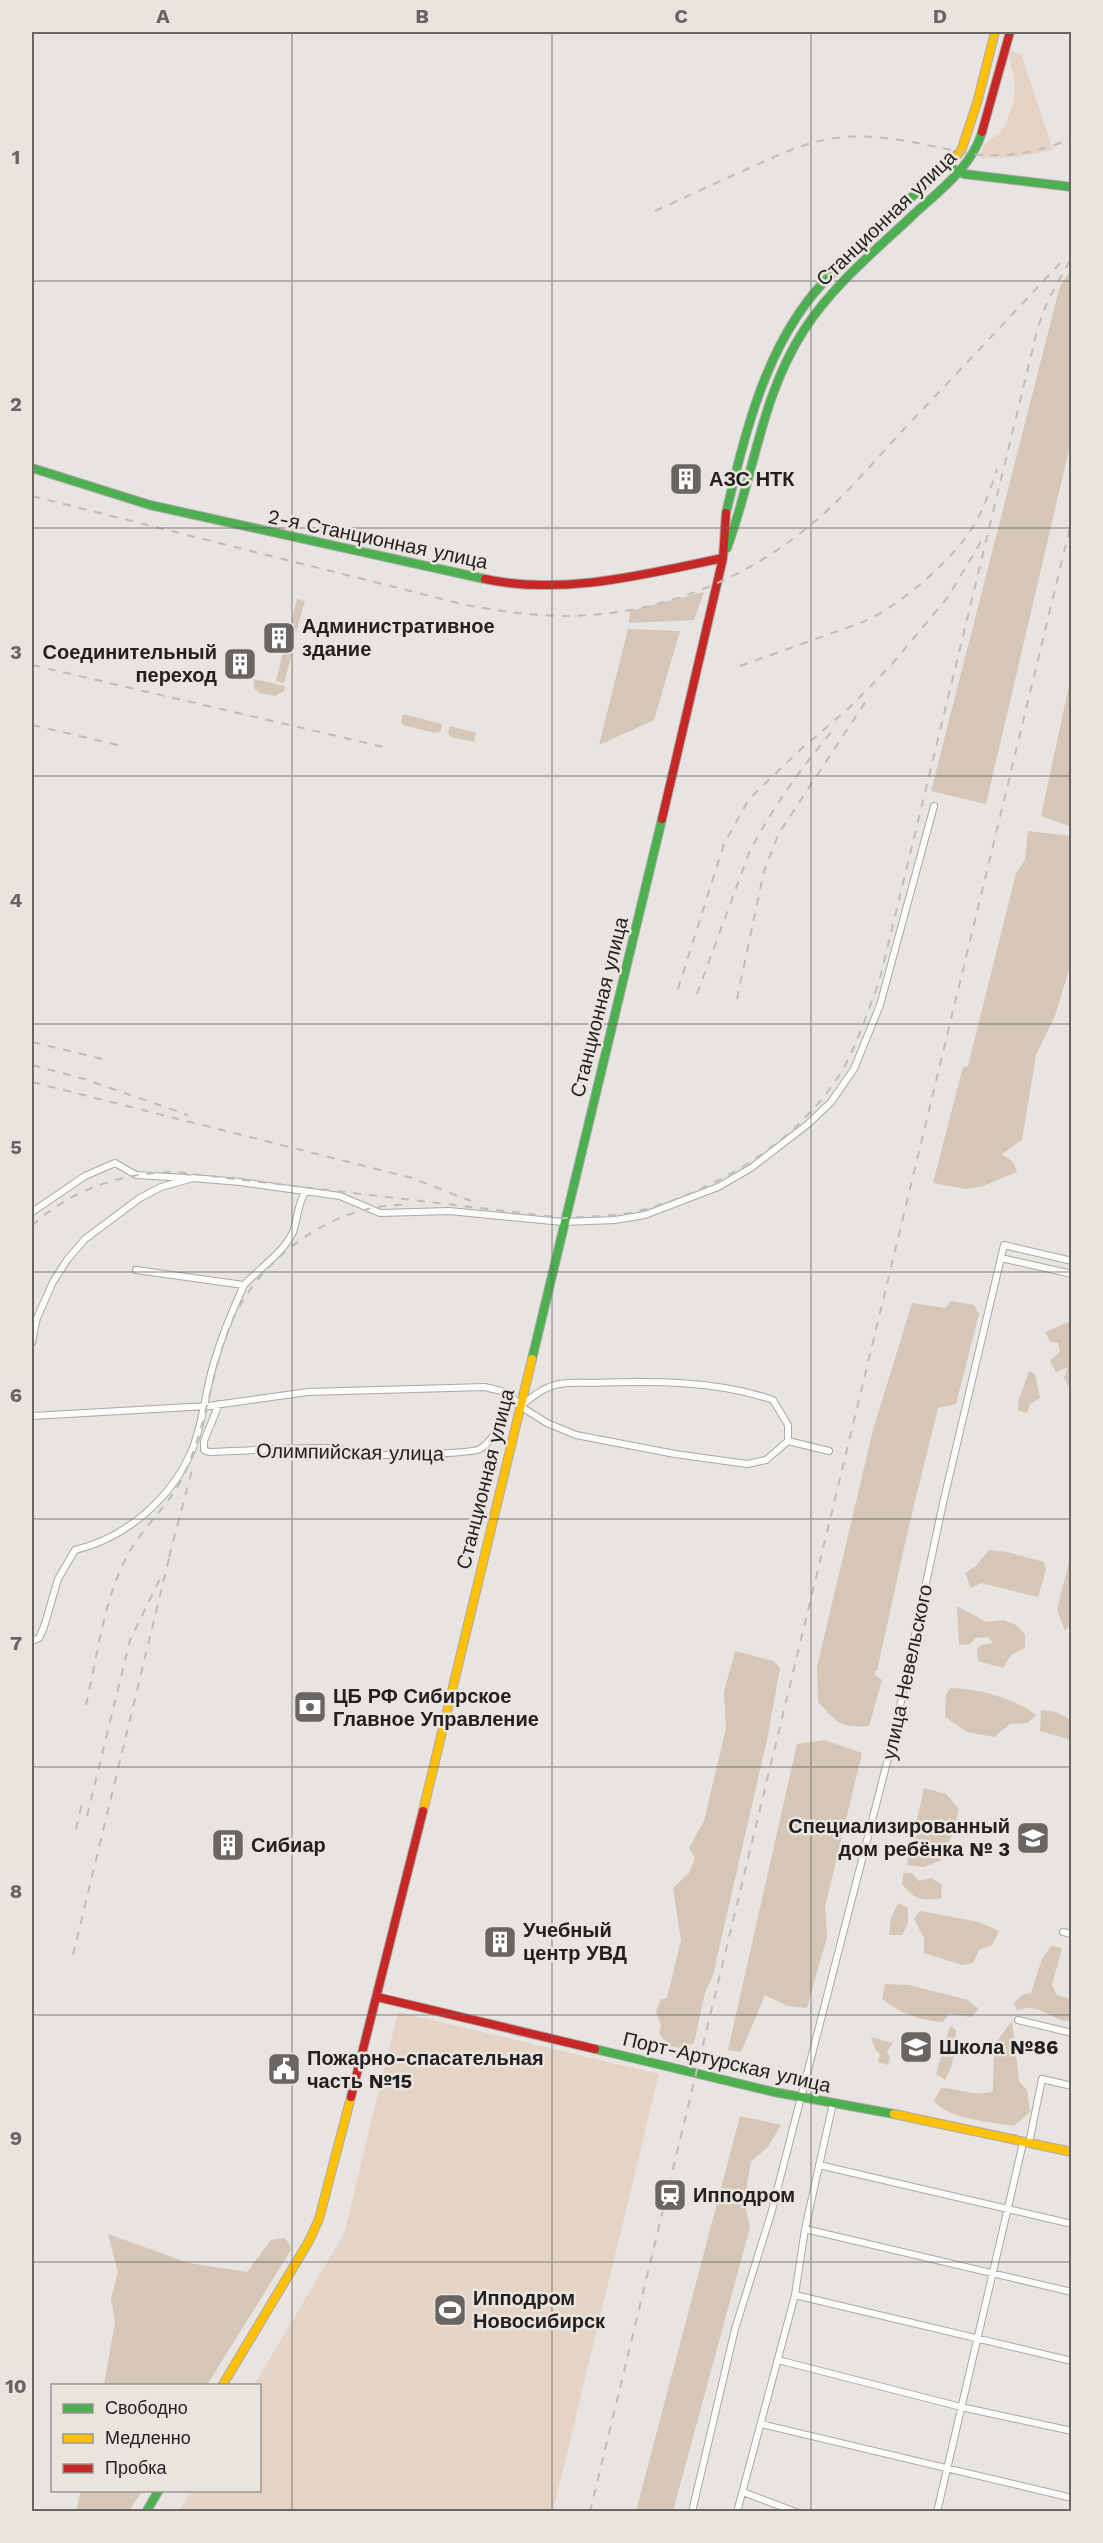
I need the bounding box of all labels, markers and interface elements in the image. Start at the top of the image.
text: A [156,4,170,28]
text: B [415,4,429,28]
text: C [674,4,688,28]
text: D [933,4,947,28]
street label: Станционная улица [811,144,962,291]
text: 1 [12,145,20,169]
text: 2 [10,392,22,416]
building icon: АЗС НТК [668,461,704,497]
place label: АЗС НТК [709,467,795,491]
street label: 2-я Станционная улица [266,504,491,574]
place label: Административное здание [302,614,495,661]
building icon: Административное здание [261,620,297,656]
text: 3 [10,640,22,664]
place label: Соединительный переход [42,640,217,687]
building icon: Соединительный переход [222,646,258,682]
text: 4 [10,888,23,912]
street label: Станционная улица [565,913,633,1100]
text: 5 [10,1135,22,1159]
text: 6 [10,1383,22,1407]
street label: Станционная улица [451,1385,519,1572]
street label: Олимпийская улица [256,1438,445,1466]
street label: улица Невельского [877,1582,937,1762]
text: 7 [10,1631,22,1655]
place label: ЦБ РФ Сибирское Главное Управление [333,1684,539,1731]
bank icon: ЦБ РФ Сибирское Главное Управление [292,1689,328,1725]
place label: Специализированный дом ребёнка № 3 [788,1814,1010,1861]
school or university icon: Специализированный дом ребёнка № 3 [1015,1820,1051,1856]
building icon: Сибиар [210,1827,246,1863]
place label: Сибиар [251,1833,326,1857]
text: 8 [10,1879,22,1903]
place label: Учебный центр УВД [523,1918,627,1965]
building icon: Учебный центр УВД [482,1924,518,1960]
street label: Порт-Артурская улица [621,2026,834,2098]
school or university icon: Школа №86 [898,2029,934,2065]
place label: Школа №86 [939,2035,1058,2059]
place label: Пожарно-спасательная часть №15 [307,2046,544,2093]
public building icon: Пожарно-спасательная часть №15 [266,2051,302,2087]
text: 9 [10,2126,22,2150]
station icon: Ипподром [652,2177,688,2213]
place label: Ипподром [693,2183,795,2207]
place label: Ипподром Новосибирск [473,2286,606,2333]
sports icon: Ипподром Новосибирск [432,2292,468,2328]
text: 10 [5,2374,27,2398]
legend [51,2384,261,2492]
text: Свободно [105,2397,188,2418]
text: Медленно [105,2427,191,2448]
text: Пробка [105,2457,168,2478]

